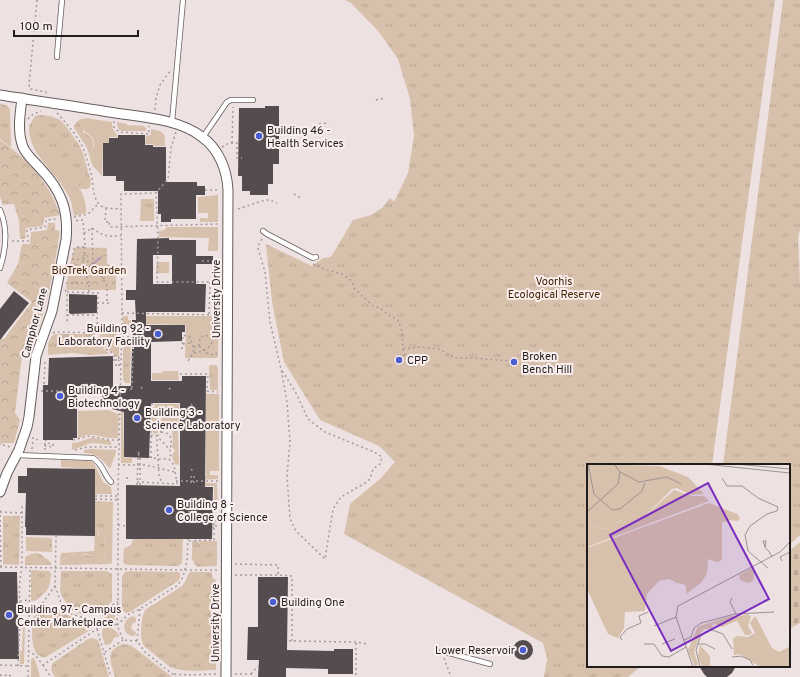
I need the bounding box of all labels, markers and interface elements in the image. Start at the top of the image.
scale bar [14,12,138,38]
text: 100 m [20,19,53,35]
place label: Building 46 - Health Services [267,124,344,151]
marker: Building 46 - Health Services [254,131,264,141]
street label: University Drive [210,260,224,338]
park label: BioTrek Garden [52,264,126,278]
park label: Voorhis Ecological Reserve [508,275,600,302]
street label: Camphor Lane [19,286,51,360]
place label: Building 92 - Laboratory Facility [58,322,150,349]
marker: Building 92 - Laboratory Facility [153,329,163,339]
place label: Broken Bench Hill [522,350,572,377]
place label: CPP [407,354,428,368]
marker: CPP [394,355,404,365]
marker: Broken Bench Hill [509,357,519,367]
place label: Building 4 - Biotechnology [68,384,140,411]
marker: Building 4 - Biotechnology [55,391,65,401]
place label: Building 3 - Science Laboratory [145,406,241,433]
marker: Building 3 - Science Laboratory [132,413,142,423]
inset map [587,464,790,667]
place label: Building 8 - College of Science [177,498,268,525]
marker: Building 8 - College of Science [164,505,174,515]
street label: University Drive [209,584,223,662]
place label: Building One [281,596,345,610]
marker: Building One [268,597,278,607]
place label: Building 97 - Campus Center Marketplace [17,603,121,630]
marker: Building 97 - Campus Center Marketplace [4,610,14,620]
place label: Lower Reservoir [435,644,516,658]
marker: Lower Reservoir [518,645,528,655]

